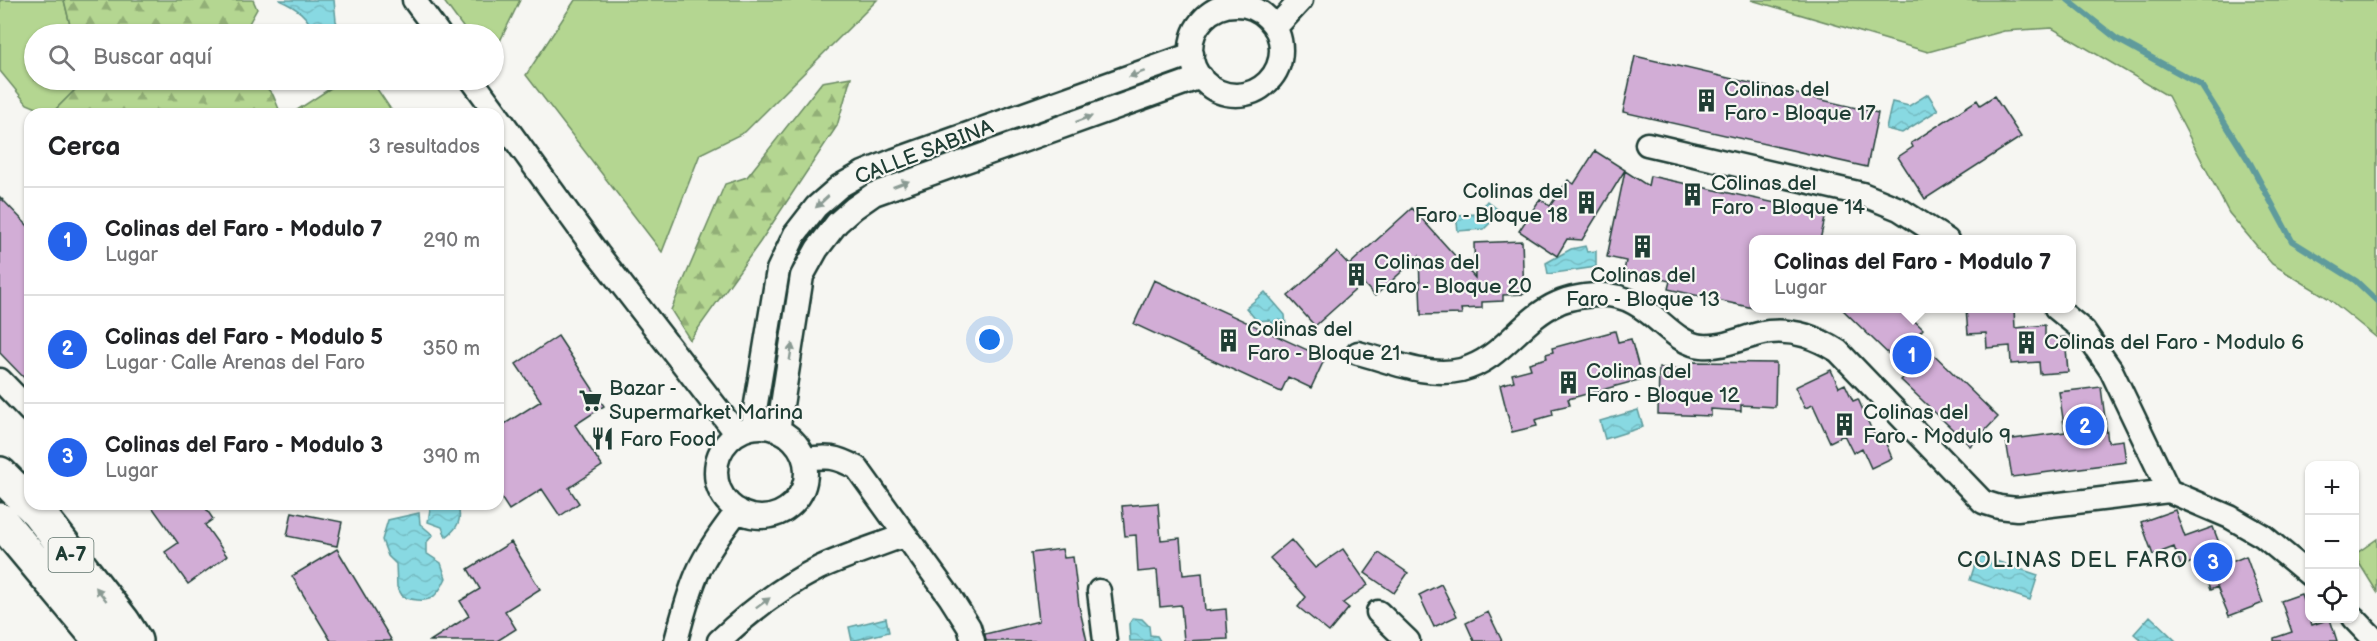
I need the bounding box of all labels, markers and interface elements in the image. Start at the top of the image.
search box [24,24,504,90]
icon: search [45,41,78,74]
text: Buscar aquí [93,44,212,71]
one-way arrow [1128,69,1146,79]
place label: Colinas del Faro - Bloque 17 [1724,77,1876,126]
building icon: Colinas del Faro - Bloque 17 [1693,88,1719,114]
one-way arrow [1075,113,1093,123]
street label: CALLE SABINA [851,114,997,190]
text: Cerca [48,132,120,163]
text: 3 resultados [369,135,480,159]
place label: Colinas del Faro - Bloque 14 [1711,171,1865,220]
one-way arrow [892,179,910,189]
place label: Colinas del Faro - Bloque 18 [1414,179,1568,228]
building icon: Colinas del Faro - Bloque 14 [1680,182,1706,208]
building icon: Colinas del Faro - Bloque 18 [1573,190,1599,216]
one-way arrow [815,195,830,208]
text: Colinas del Faro - Modulo 7 [105,216,383,243]
text: 1 [63,229,72,253]
text: 290 m [423,229,480,253]
building icon: Colinas del Faro - Bloque 13 [1630,234,1656,260]
popup [1749,235,2076,313]
text: Lugar [105,243,158,267]
text: Colinas del Faro - Modulo 7 [1774,249,2051,276]
place label: Colinas del Faro - Bloque 20 [1374,250,1532,299]
building icon: Colinas del Faro - Bloque 20 [1343,261,1369,287]
place label: Colinas del Faro - Bloque 13 [1566,263,1720,312]
text: Lugar [1774,276,1827,300]
place label: Colinas del Faro - Bloque 21 [1247,317,1400,366]
text: Colinas del Faro - Modulo 5 [105,324,383,351]
your location [975,325,1004,354]
building icon: Colinas del Faro - Bloque 21 [1216,328,1242,354]
building icon: Colinas del Faro - Modulo 6 [2013,329,2039,355]
place label: Colinas del Faro - Modulo 6 [2044,330,2304,355]
pin: 1 [1892,332,1932,378]
text: 2 [62,337,73,361]
text: 350 m [423,337,480,361]
one-way arrow [786,342,795,361]
text: Lugar · Calle Arenas del Faro [105,351,365,375]
place label: Colinas del Faro - Bloque 12 [1586,359,1740,408]
building icon: Colinas del Faro - Bloque 12 [1555,370,1581,396]
place label: Bazar - Supermarket Marina [609,376,803,425]
supermarket icon: Bazar - Supermarket Marina [578,387,604,413]
place label: Colinas del Faro - Modulo 9 [1863,400,2011,449]
pin: 2 [2066,404,2104,448]
building icon: Colinas del Faro - Modulo 9 [1832,411,1858,437]
restaurant icon: Faro Food [589,426,615,452]
place label: Faro Food [620,427,716,452]
text: Colinas del Faro - Modulo 3 [105,432,383,459]
text: 3 [62,445,73,469]
text: 390 m [422,445,480,469]
text: Lugar [105,459,158,483]
map controls [2305,461,2359,623]
button: + [2305,461,2359,515]
button: − [2305,515,2359,569]
road number: A-7 [48,538,94,572]
pin: 3 [2194,540,2232,584]
district label: COLINAS DEL FARO [1957,547,2189,574]
button: locate [2305,569,2359,623]
one-way arrow [96,586,108,601]
one-way arrow [755,597,771,609]

